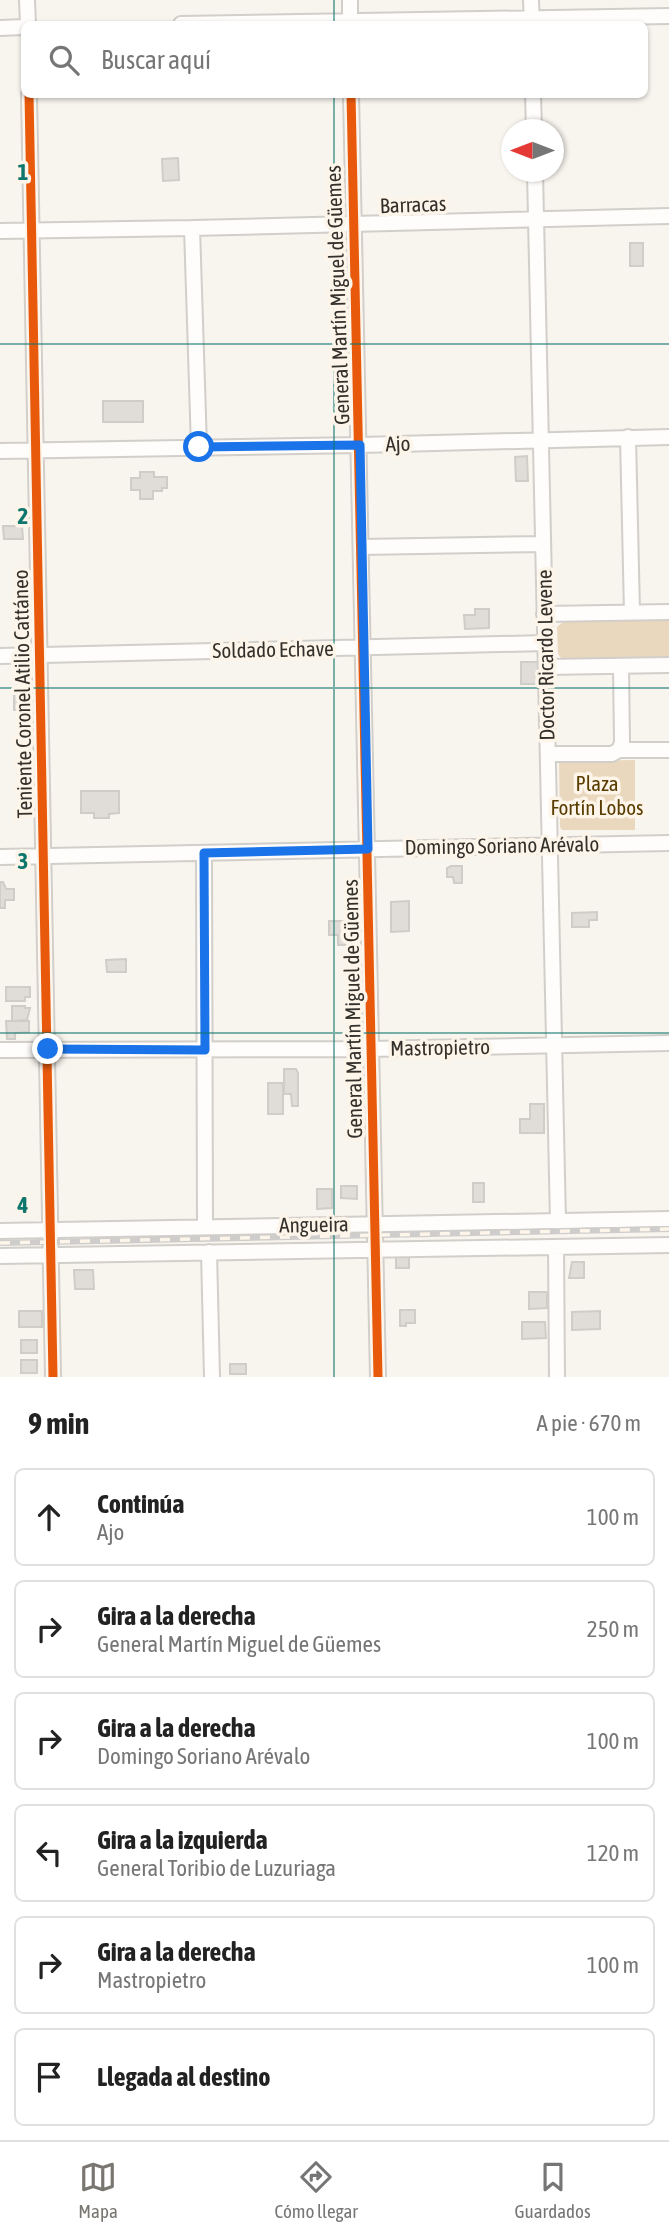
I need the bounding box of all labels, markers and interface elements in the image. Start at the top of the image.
search box [21,21,648,98]
icon: search [45,41,83,79]
text: Buscar aquí [101,45,211,75]
north arrow [501,119,564,182]
text: 1 [18,159,29,185]
street label: General Martín Miguel de Güemes [320,165,354,425]
street label: Barracas [379,191,447,217]
route start [183,431,214,462]
street label: Ajo [385,431,411,455]
text: 2 [18,503,28,529]
street label: Teniente Coronel Atilio Cattáneo [8,569,36,819]
street label: Doctor Ricardo Levene [532,569,558,741]
street label: Soldado Echave [212,636,334,662]
park label: Plaza Fortín Lobos [550,771,644,819]
street label: Domingo Soriano Arévalo [404,831,600,859]
text: 3 [18,848,28,874]
street label: General Martín Miguel de Güemes [338,879,366,1139]
route end [32,1033,63,1064]
street label: Mastropietro [390,1034,490,1060]
text: 4 [17,1192,29,1218]
street label: Angueira [279,1211,349,1237]
text: 9 min [28,1406,89,1440]
text: A pie · 670 m [537,1410,641,1436]
text: Continúa [97,1489,184,1519]
icon: ahead [30,1498,68,1536]
text: 100 m [587,1504,639,1530]
text: Ajo [97,1519,124,1545]
text: Gira a la derecha [97,1601,256,1631]
icon: right [30,1610,68,1648]
text: 250 m [587,1616,639,1642]
text: General Martín Miguel de Güemes [97,1631,381,1657]
text: Gira a la derecha [97,1713,256,1743]
icon: right [30,1722,68,1760]
text: 100 m [587,1728,639,1754]
text: Domingo Soriano Arévalo [97,1743,310,1769]
text: Gira a la izquierda [97,1825,268,1855]
icon: left [30,1834,68,1872]
text: 120 m [587,1840,639,1866]
text: General Toribio de Luzuriaga [97,1855,336,1881]
text: Gira a la derecha [97,1937,256,1967]
icon: right [30,1946,68,1984]
text: 100 m [587,1952,639,1978]
text: Mastropietro [97,1967,206,1993]
icon: arrive [30,2058,68,2096]
text: Llegada al destino [97,2062,270,2092]
tab: Mapa [78,2158,118,2222]
tab: Cómo llegar [274,2158,358,2222]
tab: Guardados [514,2158,591,2222]

